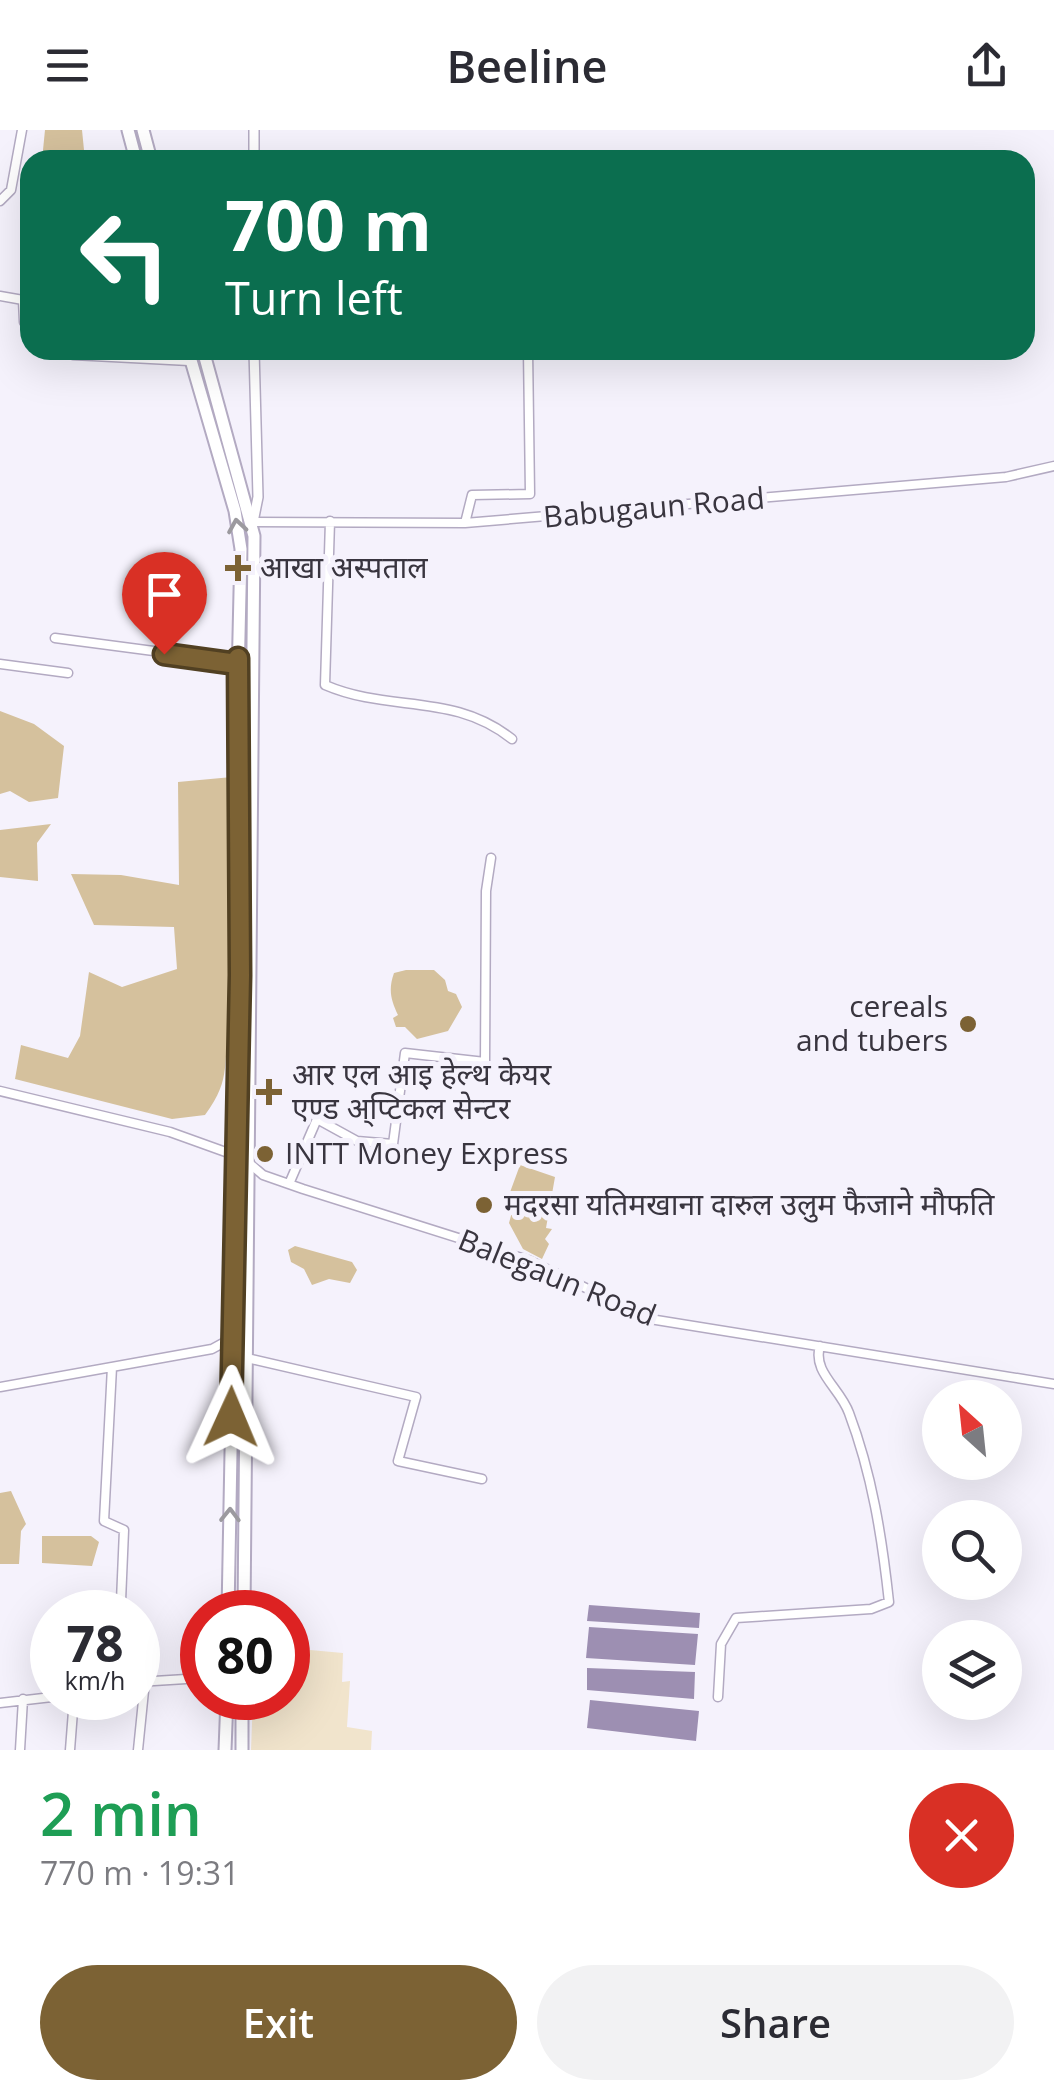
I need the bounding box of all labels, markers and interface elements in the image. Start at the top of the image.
text: Beeline [446,35,608,96]
icon: menu [40,38,95,93]
icon: share [959,38,1014,93]
text: 700 m [225,176,432,272]
icon: left [60,190,190,320]
text: Turn left [225,267,403,328]
street label: Babugaun Road [542,476,766,537]
one-way arrow [228,517,249,534]
place label: आखा अस्पताल [260,546,428,587]
pin [122,552,207,655]
marker: आखा अस्पताल [225,555,251,581]
icon: arrive [137,567,192,622]
place label: cereals and tubers [796,985,948,1060]
marker: cereals and tubers [957,1013,979,1035]
place label: आर एल आइ हेल्थ केयर एण्ड अ्प्टिकल सेन्टर [292,1053,552,1128]
marker: आर एल आइ हेल्थ केयर एण्ड अ्प्टिकल सेन्टर [256,1079,282,1105]
place label: INTT Money Express [285,1132,568,1173]
marker: INTT Money Express [254,1143,276,1165]
place label: मदरसा यतिमखाना दारुल उलुम फैजाने माैफति [504,1183,995,1224]
marker: मदरसा यतिमखाना दारुल उलुम फैजाने माैफति [473,1194,495,1216]
street label: Balegaun Road [453,1218,662,1335]
position arrow [179,1365,283,1469]
north arrow [922,1380,1022,1480]
map controls [922,1380,1022,1720]
button: search [922,1500,1022,1600]
one-way arrow [219,1507,241,1522]
speed limit sign: 80 [180,1590,310,1720]
text: 78 [66,1609,124,1677]
button: layers [922,1620,1022,1720]
text: km/h [65,1663,125,1697]
text: 2 min [40,1772,202,1854]
button: close [909,1783,1014,1888]
text: 770 m · 19:31 [40,1851,239,1894]
button: Exit [40,1965,517,2080]
button: Share [537,1965,1014,2080]

